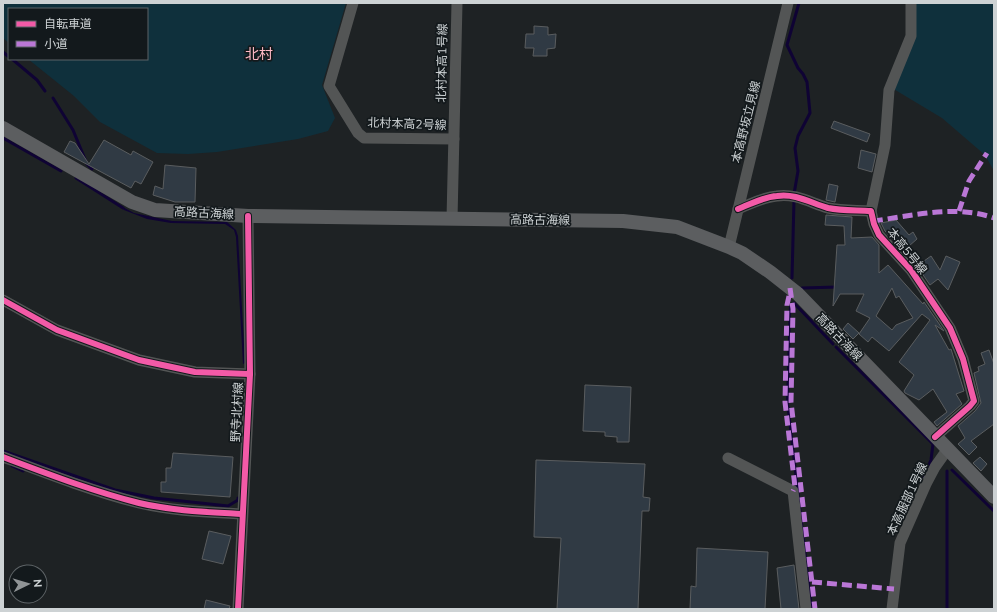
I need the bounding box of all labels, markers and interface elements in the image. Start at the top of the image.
legend [8,8,148,60]
text: 自転車道 [44,16,92,32]
street label: 北村本高1号線 [433,23,451,103]
text: 小道 [44,36,68,52]
district label: 北村 [245,45,273,64]
street label: 本高野坂立見線 [728,79,764,165]
street label: 北村本高2号線 [367,115,447,133]
street label: 高路古海線 [174,203,234,223]
street label: 高路古海線 [510,211,570,229]
street label: 本高5号線 [883,225,931,277]
street label: 高路古海線 [812,310,866,364]
street label: 野寺北村線 [227,382,247,442]
street label: 本高服部1号線 [883,460,931,538]
north arrow [8,564,48,604]
text: N [30,578,45,588]

